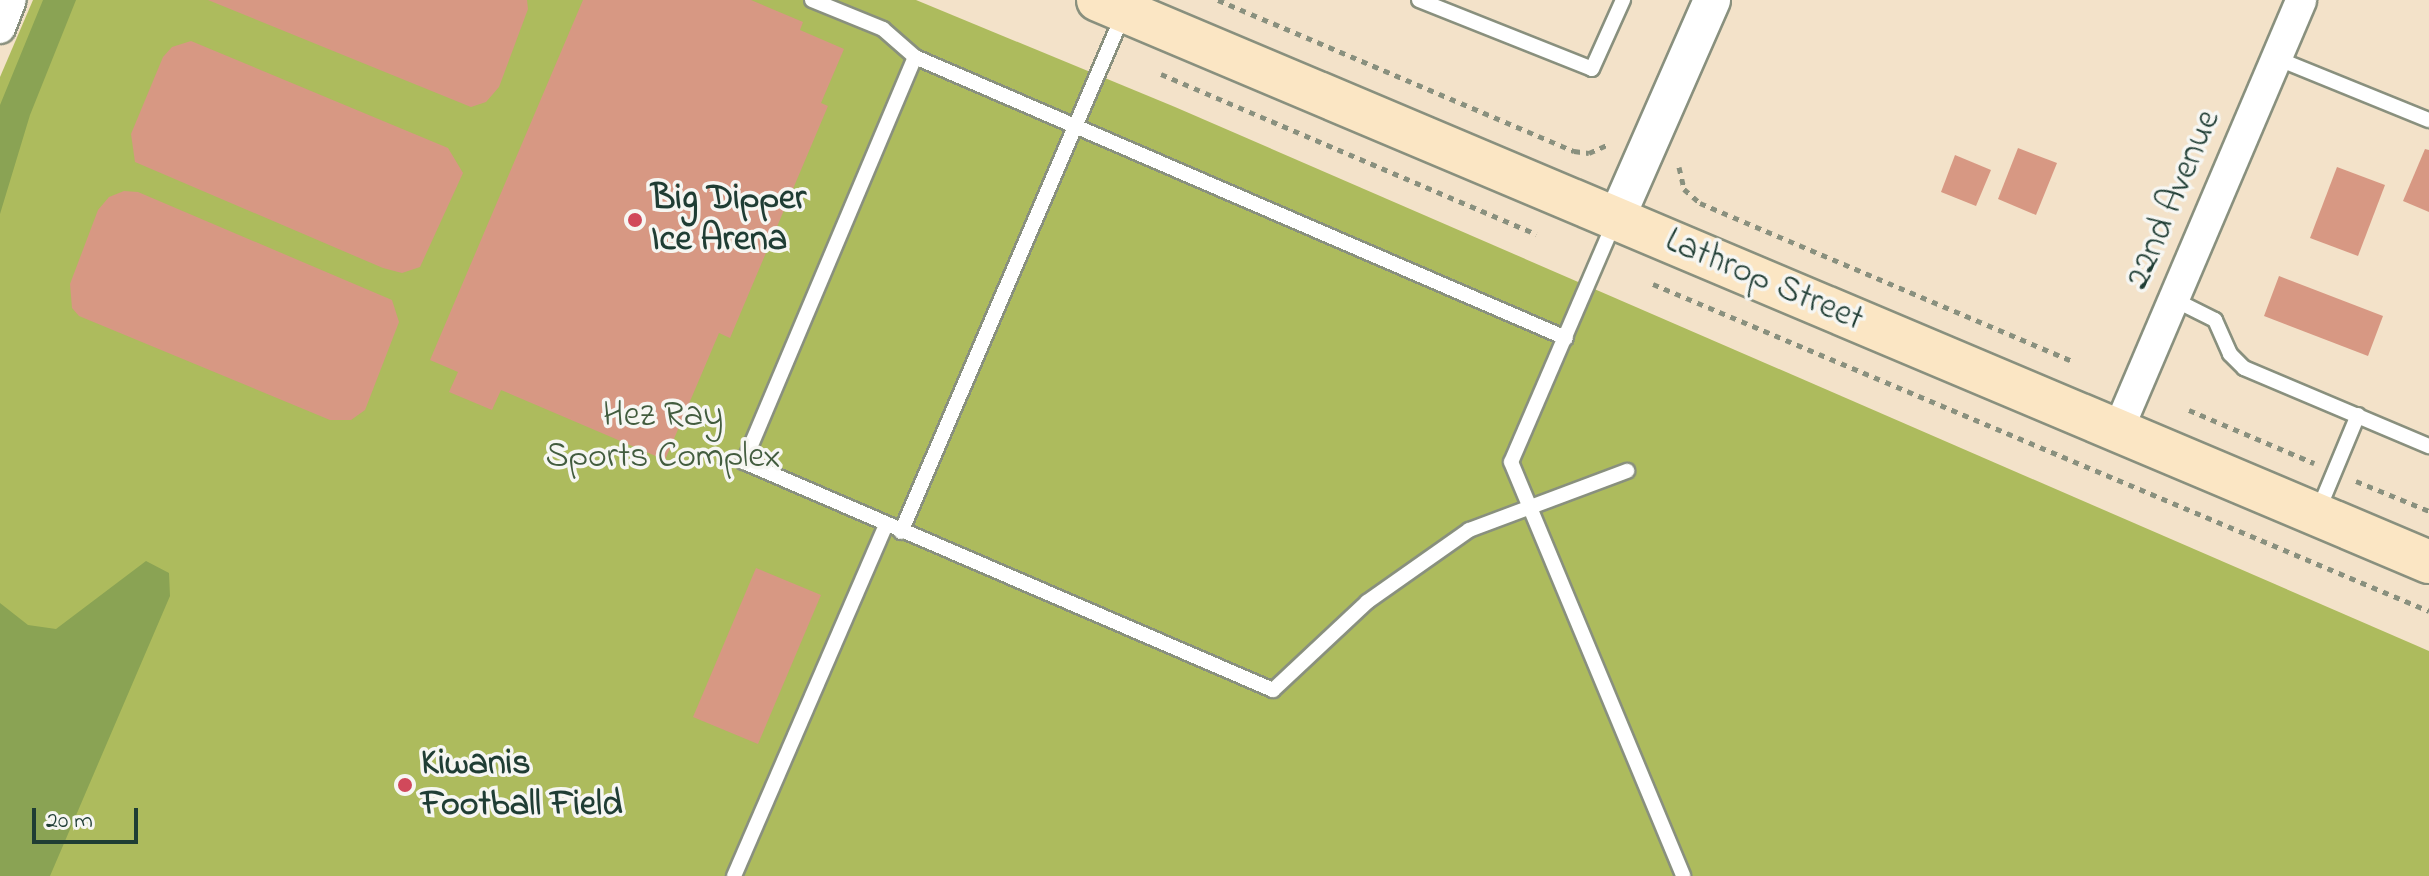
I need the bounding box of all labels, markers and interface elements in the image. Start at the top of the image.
street label: 22nd Avenue [2117,104,2231,296]
place label: Big Dipper Ice Arena [651,177,806,262]
marker: Big Dipper Ice Arena [626,211,644,229]
street label: Lathrop Street [1658,220,1870,342]
park label: Hez Ray Sports Complex [545,394,781,479]
place label: Kiwanis Football Field [421,742,622,827]
marker: Kiwanis Football Field [396,776,414,794]
scale bar [36,792,142,842]
text: 20 m [46,804,93,839]

